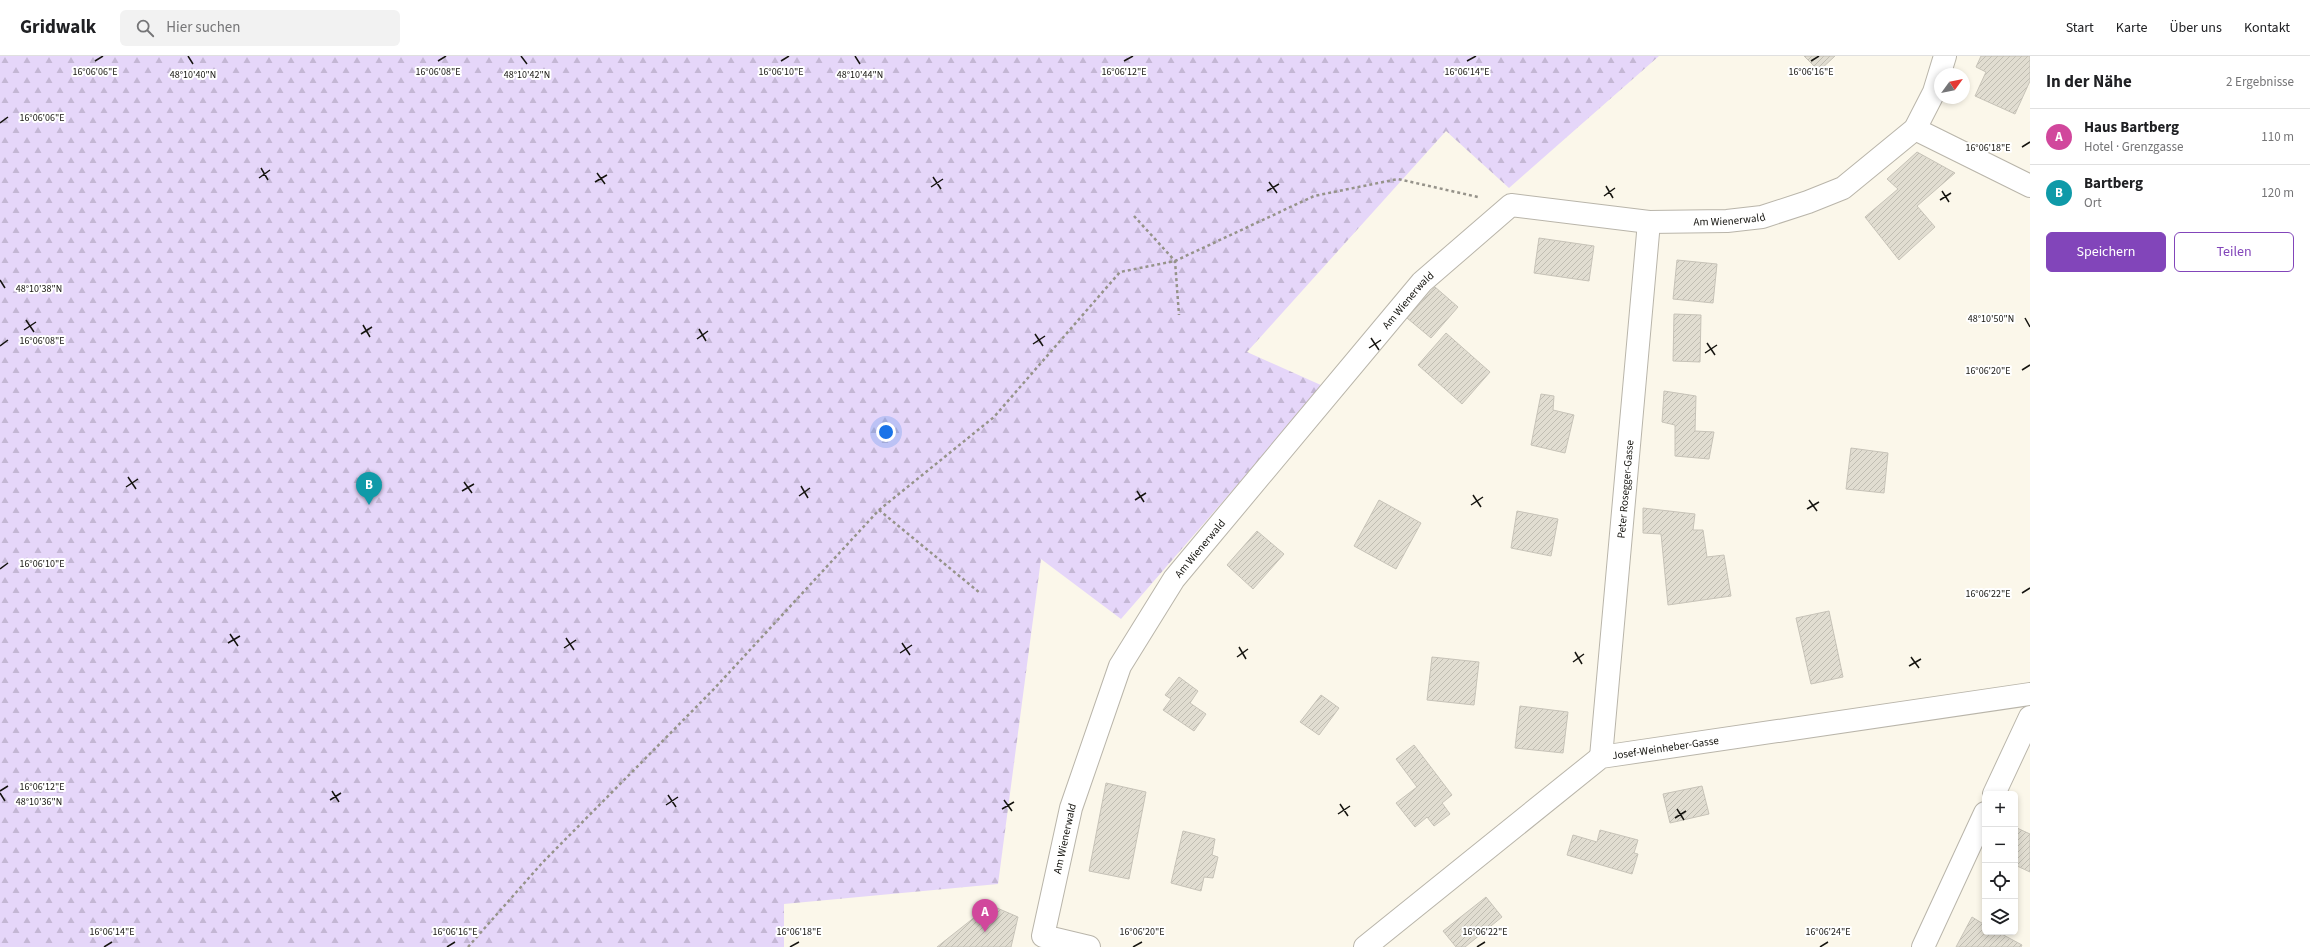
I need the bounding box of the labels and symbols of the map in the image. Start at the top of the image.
text: 16°06'06"E [72,65,118,79]
text: 16°06'08"E [415,65,461,79]
text: 16°06'10"E [758,65,804,79]
text: 16°06'12"E [1101,65,1147,79]
text: 16°06'14"E [1444,65,1490,79]
text: 16°06'16"E [1788,65,1834,79]
text: 48°10'40"N [170,68,216,82]
text: 48°10'42"N [504,68,550,82]
text: 48°10'44"N [837,68,883,82]
north arrow [1934,68,1970,104]
text: 16°06'06"E [19,111,65,125]
text: 16°06'18"E [1965,141,2011,155]
street label: Am Wienerwald [1693,209,1767,229]
street label: Am Wienerwald [1379,268,1437,332]
text: 48°10'38"N [16,282,62,296]
text: 48°10'50"N [1968,312,2014,326]
text: 16°06'08"E [19,334,65,348]
text: 16°06'20"E [1965,364,2011,378]
your location [876,422,896,442]
street label: Peter Rosegger-Gasse [1614,439,1637,539]
pin: B [356,472,382,505]
street label: Am Wienerwald [1171,516,1229,581]
text: 16°06'10"E [19,557,65,571]
text: 16°06'22"E [1965,587,2011,601]
street label: Josef-Weinheber-Gasse [1611,733,1720,763]
text: 16°06'12"E [19,780,65,794]
text: 48°10'36"N [16,795,62,809]
street label: Am Wienerwald [1050,801,1080,875]
pin: A [972,899,998,932]
text: 16°06'14"E [89,925,135,939]
text: 16°06'16"E [432,925,478,939]
text: 16°06'18"E [776,925,822,939]
text: 16°06'20"E [1119,925,1165,939]
text: 16°06'22"E [1462,925,1508,939]
text: 16°06'24"E [1805,925,1851,939]

